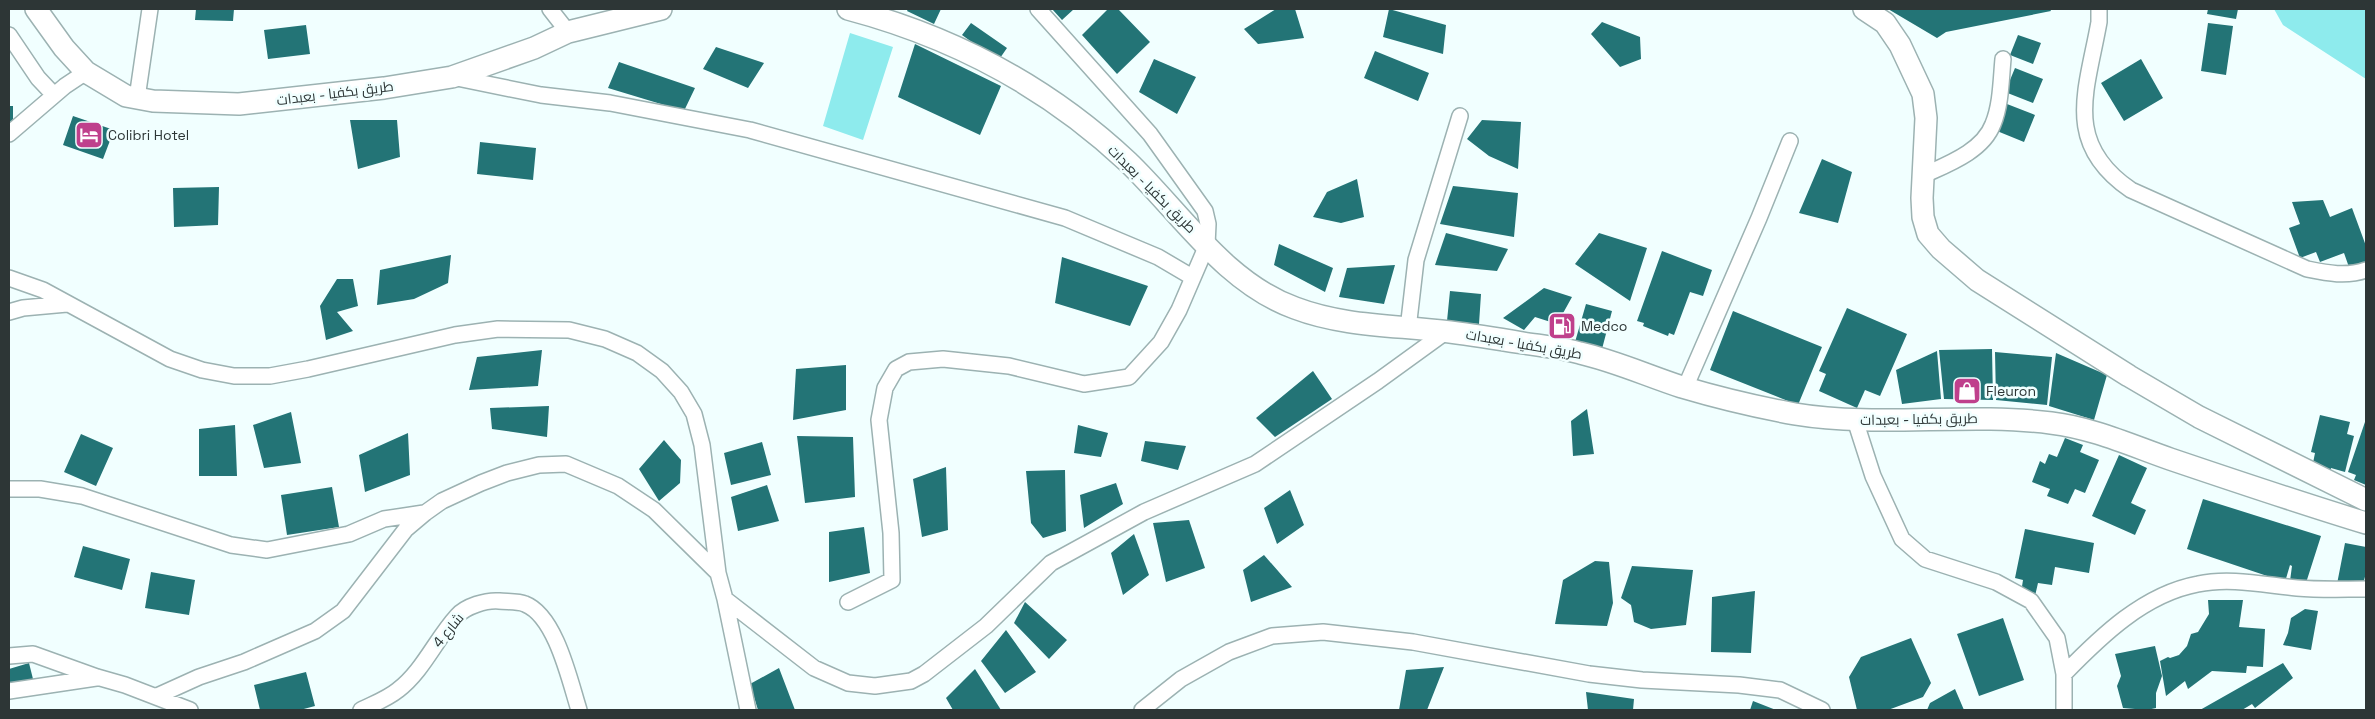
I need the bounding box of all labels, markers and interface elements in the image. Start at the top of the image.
street label: طريق بكفيا - بعبدات [276,77,394,109]
hotel icon: Colibri Hotel [74,120,104,150]
place label: Colibri Hotel [108,126,189,144]
street label: طريق بكفيا - بعبدات [1104,141,1200,237]
fuel station icon: Medco [1547,311,1577,341]
place label: Medco [1581,317,1627,335]
street label: طريق بكفيا - بعبدات [1465,325,1583,363]
shop icon: Fleuron [1952,376,1982,406]
place label: Fleuron [1986,382,2036,400]
street label: طريق بكفيا - بعبدات [1860,409,1978,429]
street label: شارع 4 [428,609,468,651]

